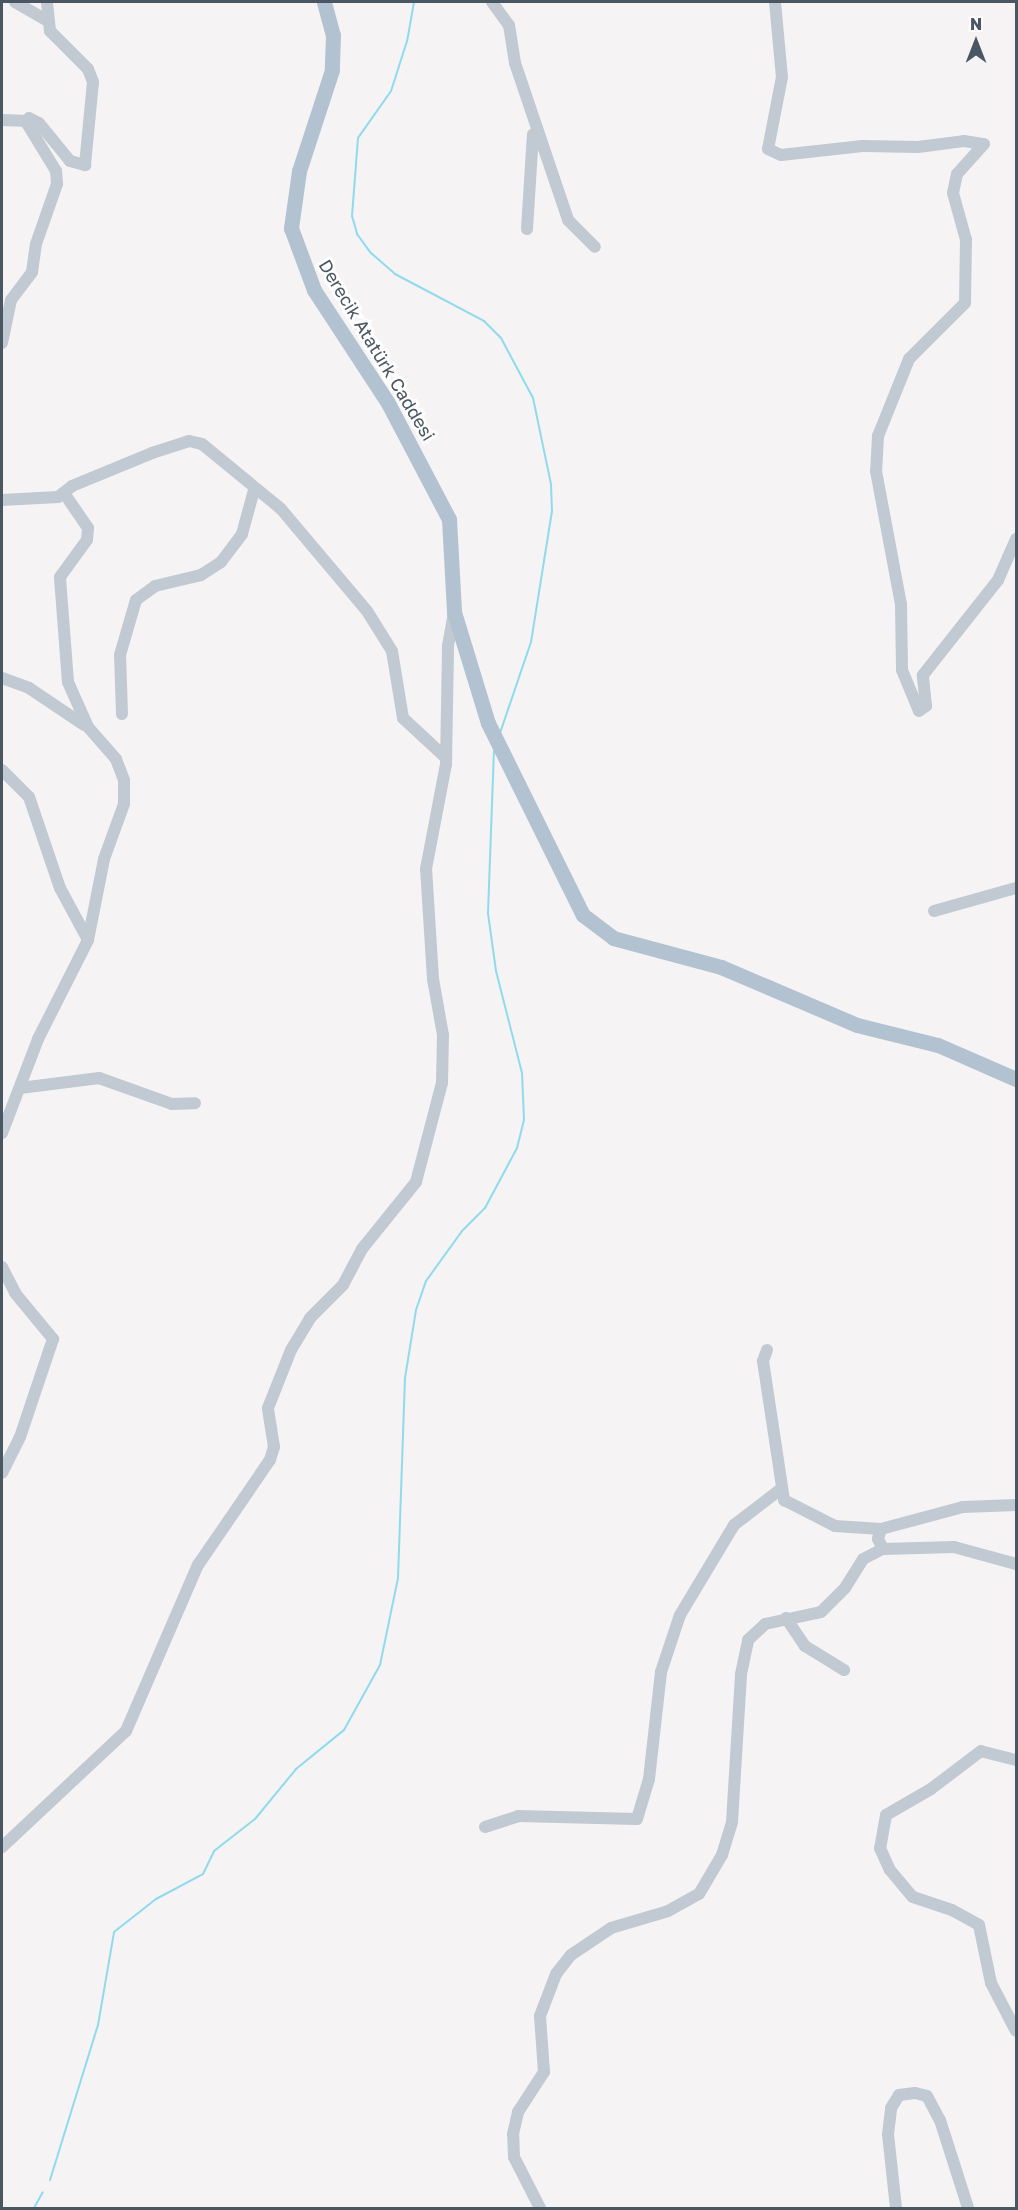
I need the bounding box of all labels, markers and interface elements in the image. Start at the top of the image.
north arrow [946,12,1006,72]
text: N [970,14,982,34]
street label: Derecik Atatürk Caddesi [314,256,440,444]

